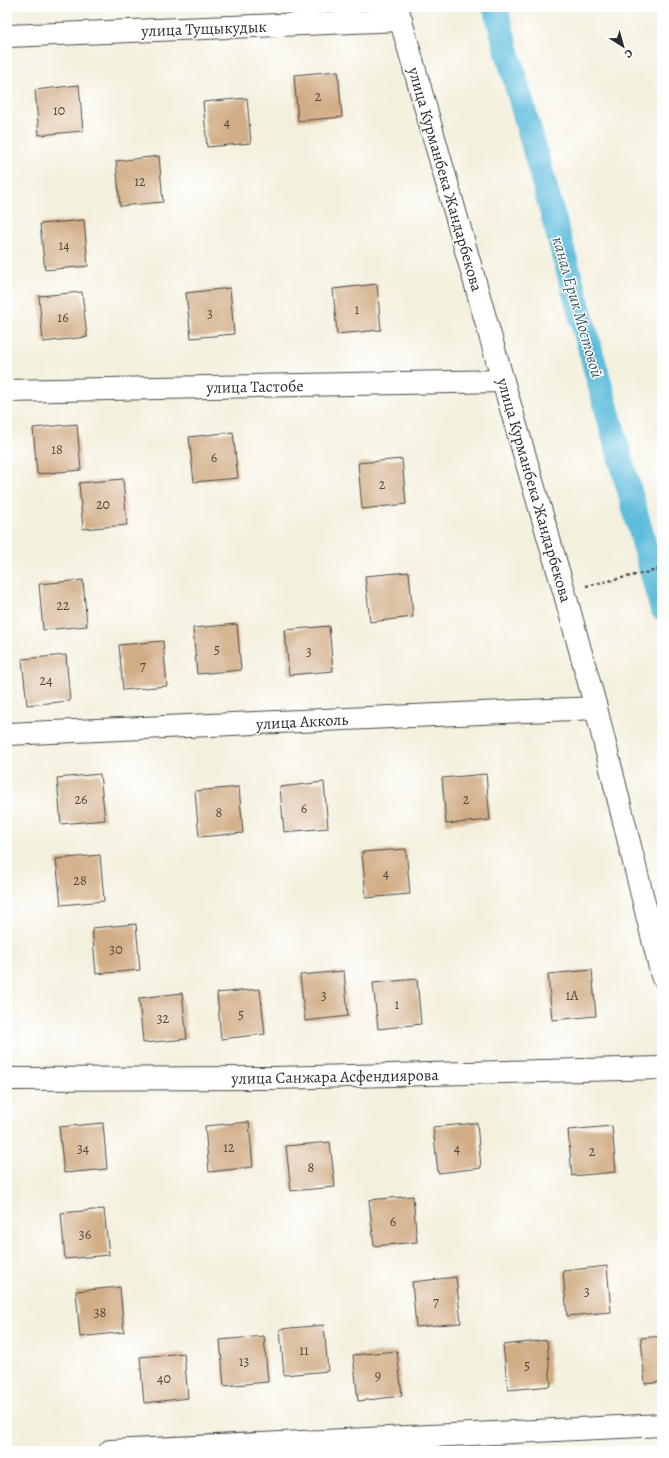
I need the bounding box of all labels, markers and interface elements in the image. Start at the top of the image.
street label: улица Тущыкудык [140,16,267,42]
north arrow [603,26,643,66]
text: С [621,46,636,62]
street label: улица Курманбека Жандарбекова [402,63,488,295]
house number: 2 [315,87,322,106]
house number: 10 [53,101,65,120]
house number: 4 [224,113,230,132]
house number: 12 [134,172,146,191]
water label: канал Ерик Мостовой [546,234,609,381]
house number: 14 [58,236,70,255]
house number: 1 [355,300,360,319]
house number: 3 [207,304,213,323]
house number: 16 [57,308,69,327]
street label: улица Курманбека Жандарбекова [491,374,577,606]
street label: улица Тастобе [205,375,304,399]
house number: 18 [51,440,63,459]
house number: 6 [211,448,217,467]
house number: 2 [379,475,386,494]
house number: 20 [96,495,110,514]
house number: 22 [56,596,70,615]
house number: 5 [214,640,220,659]
house number: 3 [306,642,312,661]
house number: 7 [140,657,146,676]
house number: 24 [40,671,53,690]
street label: улица Акколь [254,709,349,735]
house number: 26 [74,790,88,809]
house number: 2 [463,790,470,809]
house number: 6 [301,799,307,818]
house number: 8 [216,803,223,822]
house number: 4 [383,864,389,883]
house number: 28 [73,871,87,890]
house number: 30 [109,940,123,959]
house number: 3 [321,986,327,1005]
house number: 1А [566,986,579,1005]
house number: 1 [395,995,400,1014]
house number: 5 [238,1005,244,1024]
house number: 32 [157,1009,170,1028]
street label: улица Санжара Асфендиярова [230,1064,439,1090]
house number: 12 [223,1138,235,1157]
house number: 34 [77,1139,89,1158]
house number: 4 [454,1139,460,1158]
house number: 2 [589,1142,596,1161]
house number: 8 [308,1158,315,1177]
house number: 6 [390,1212,396,1231]
house number: 36 [79,1225,91,1244]
house number: 3 [584,1282,590,1301]
house number: 7 [433,1293,439,1312]
house number: 38 [94,1303,107,1322]
house number: 11 [299,1341,309,1360]
house number: 13 [239,1352,249,1371]
house number: 5 [524,1356,530,1375]
house number: 9 [375,1366,381,1385]
house number: 40 [157,1369,171,1388]

